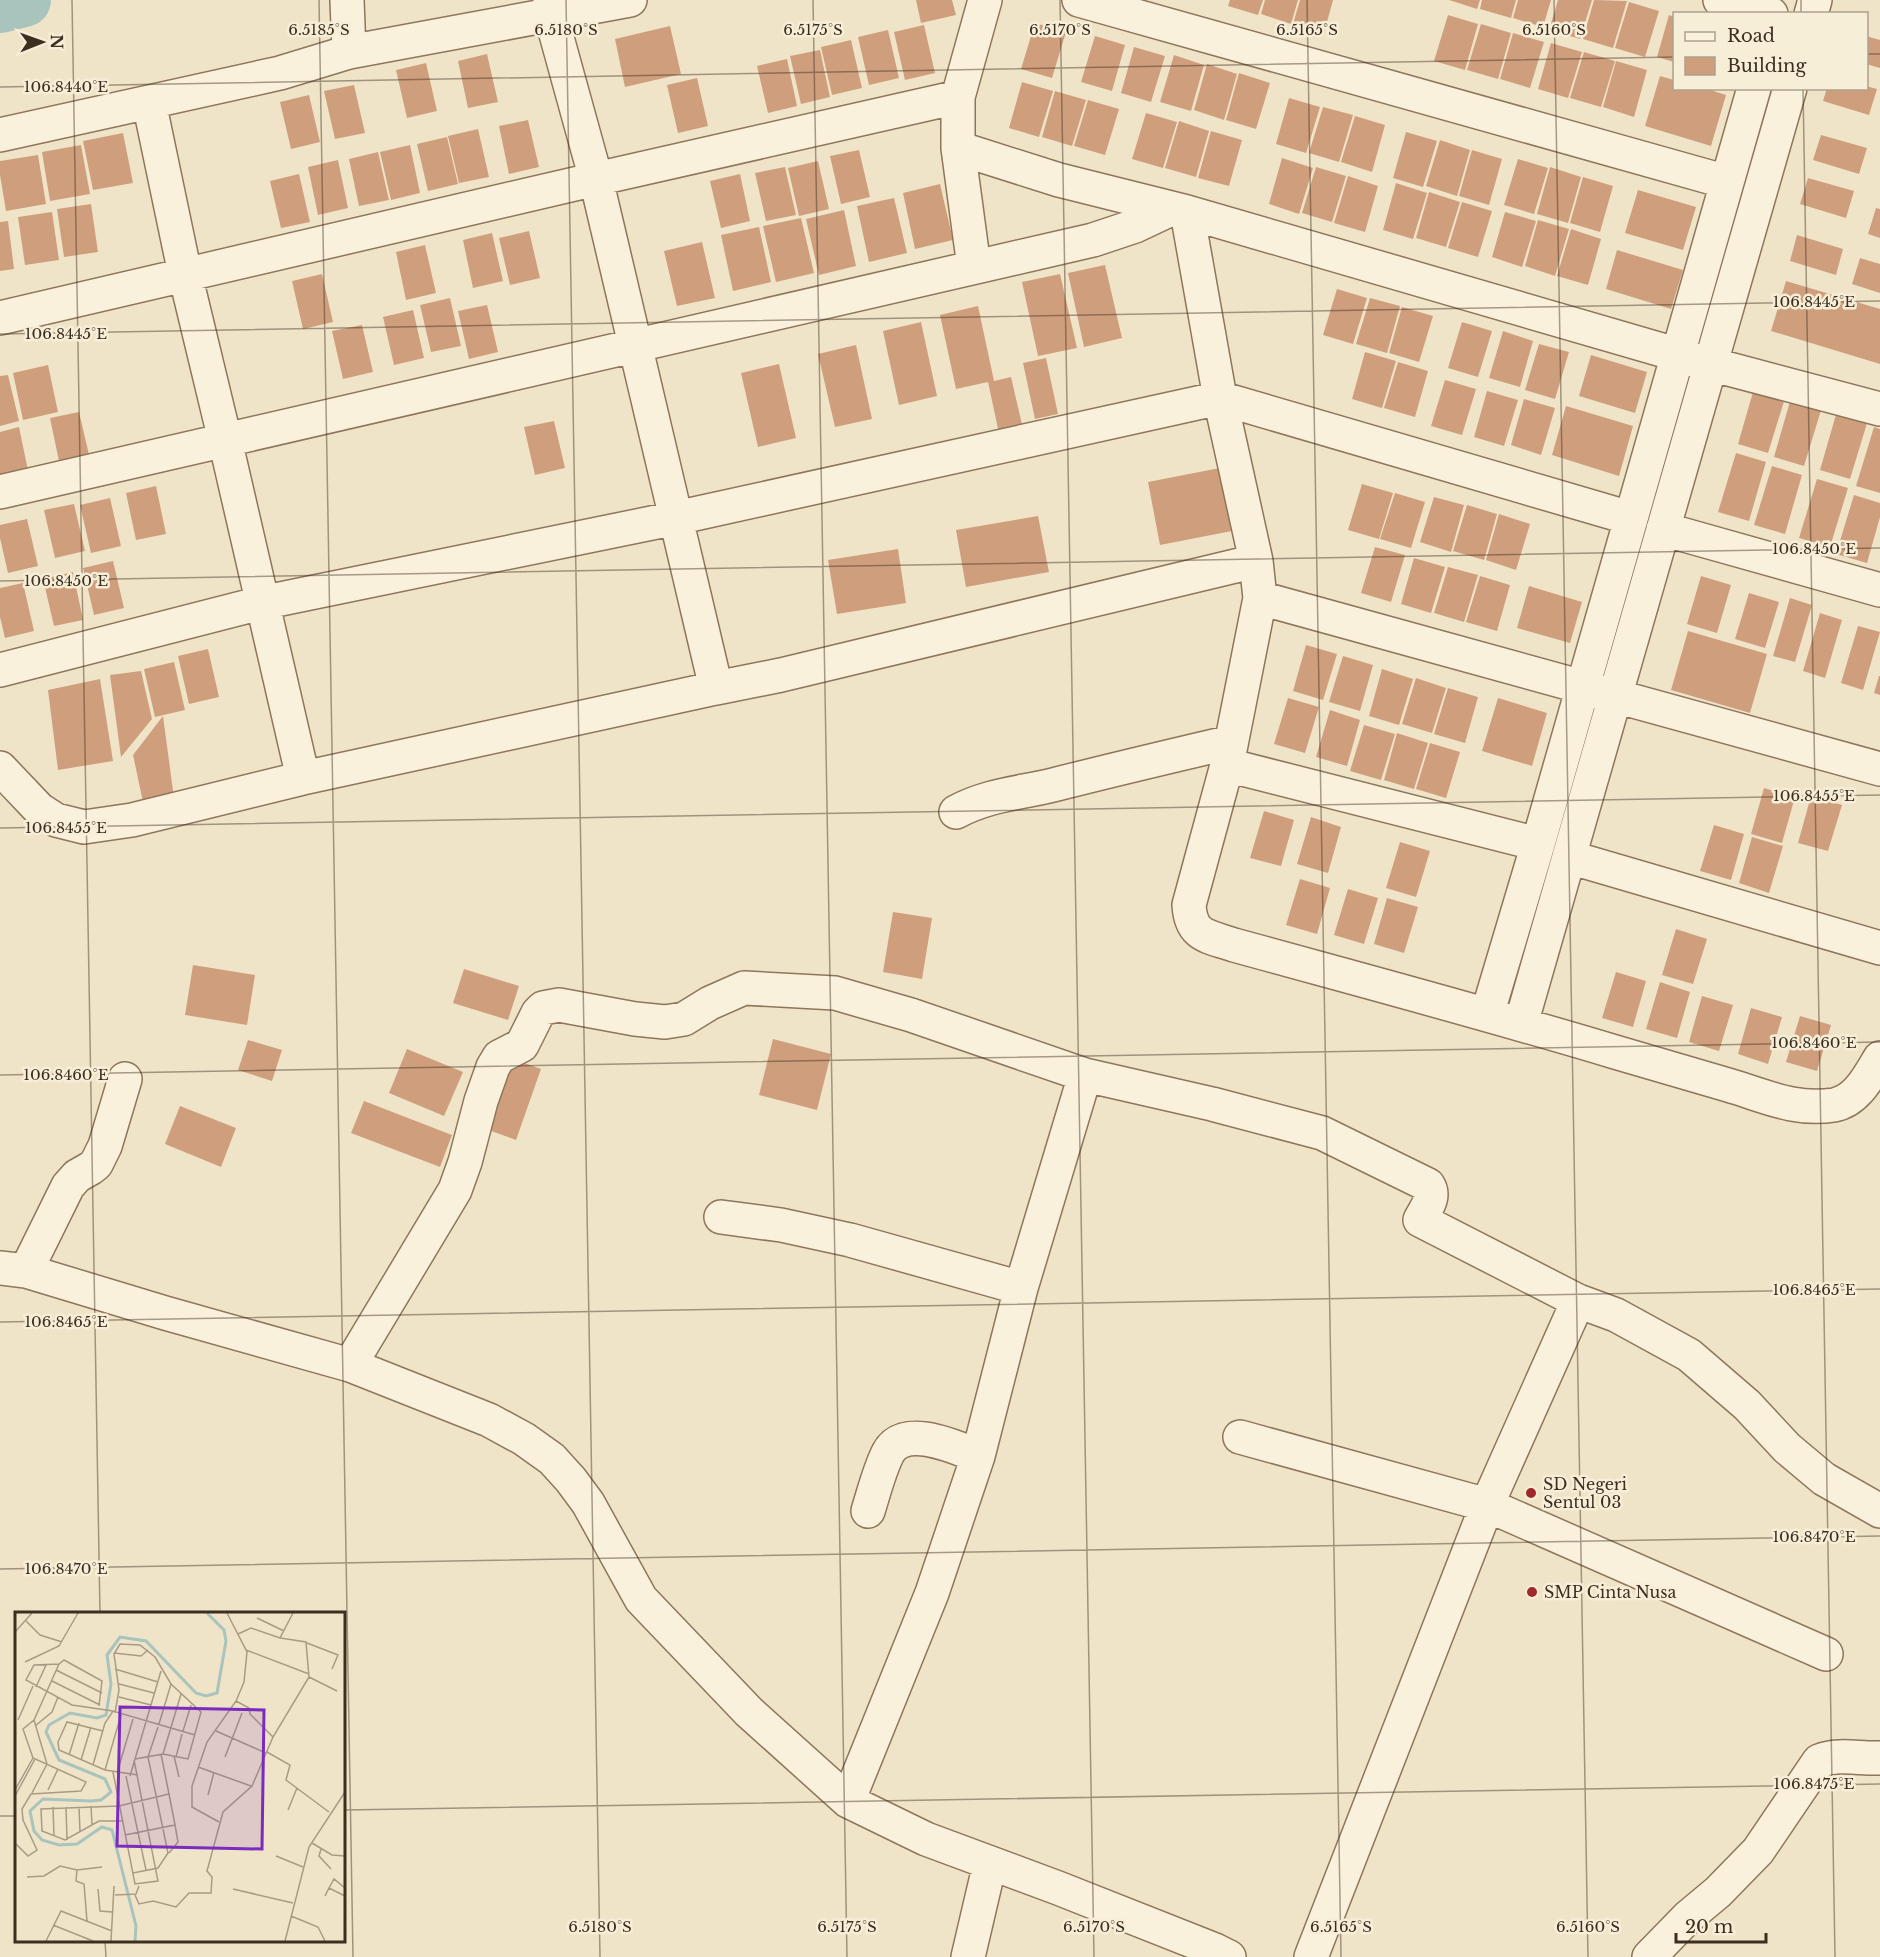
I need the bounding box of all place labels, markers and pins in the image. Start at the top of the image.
place label: SD Negeri Sentul 03 [1543,1474,1627,1512]
marker: SD Negeri Sentul 03 [1524,1486,1538,1500]
place label: SMP Cinta Nusa [1544,1582,1677,1602]
marker: SMP Cinta Nusa [1525,1585,1539,1599]

